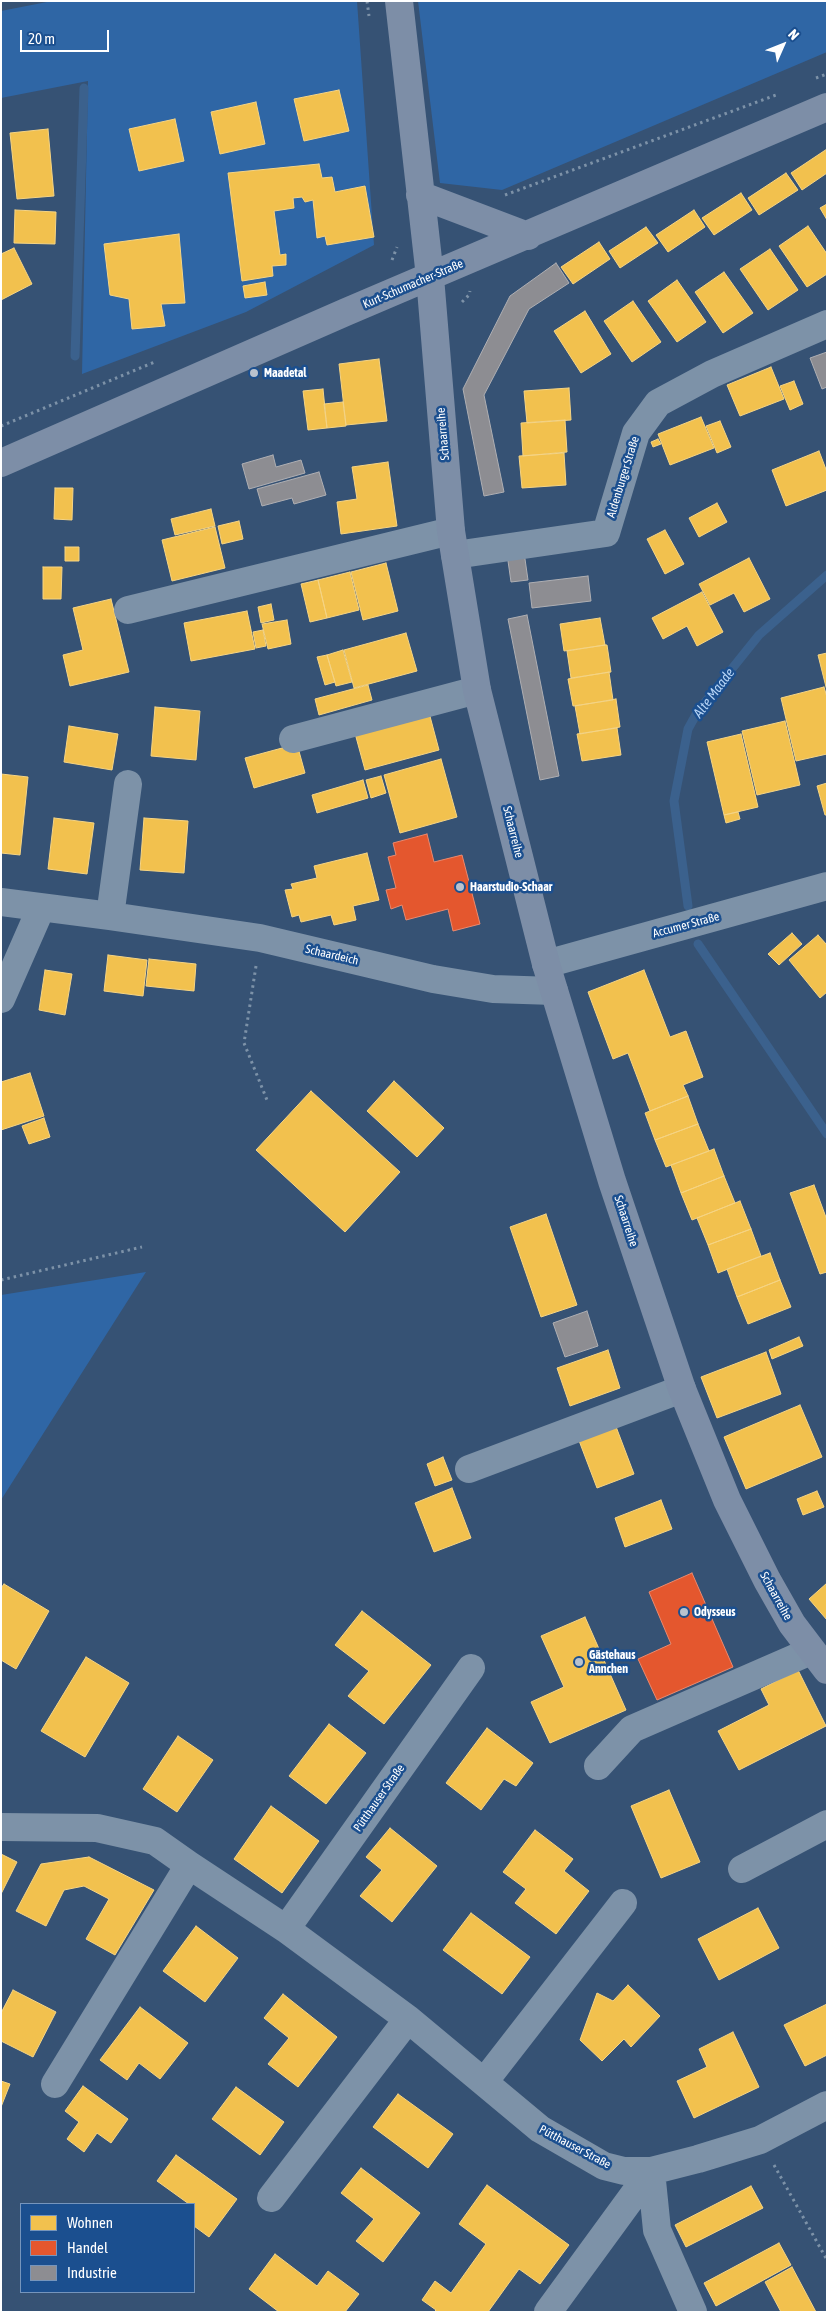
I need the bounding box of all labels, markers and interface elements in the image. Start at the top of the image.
scale bar [22,20,111,52]
north arrow [758,20,808,70]
text: N [785,26,802,43]
text: 20 m [28,30,55,47]
street label: Kurt-Schumacher-Straße [361,256,465,312]
place label: Maadetal [264,366,307,380]
marker: Maadetal [248,367,260,379]
street label: Schaarreihe [434,407,452,461]
street label: Aldenburger Straße [604,434,642,520]
water label: Alte Maade [690,665,738,721]
street label: Schaarreihe [500,805,526,859]
place label: Haarstudio-Schaar [470,880,552,894]
marker: Haarstudio-Schaar [454,881,466,893]
street label: Accumer Straße [651,909,721,941]
street label: Schaardeich [304,942,360,968]
street label: Schaarreihe [611,1194,641,1248]
street label: Schaarreihe [757,1569,795,1623]
place label: Odysseus [694,1605,736,1619]
marker: Odysseus [678,1606,690,1618]
place label: Gästehaus Annchen [589,1648,635,1676]
marker: Gästehaus Annchen [573,1656,585,1668]
street label: Pütthauser Straße [350,1761,408,1835]
street label: Pütthauser Straße [537,2122,613,2172]
legend [20,2203,195,2293]
text: Wohnen [67,2214,113,2231]
text: Handel [67,2239,108,2256]
text: Industrie [67,2264,117,2281]

